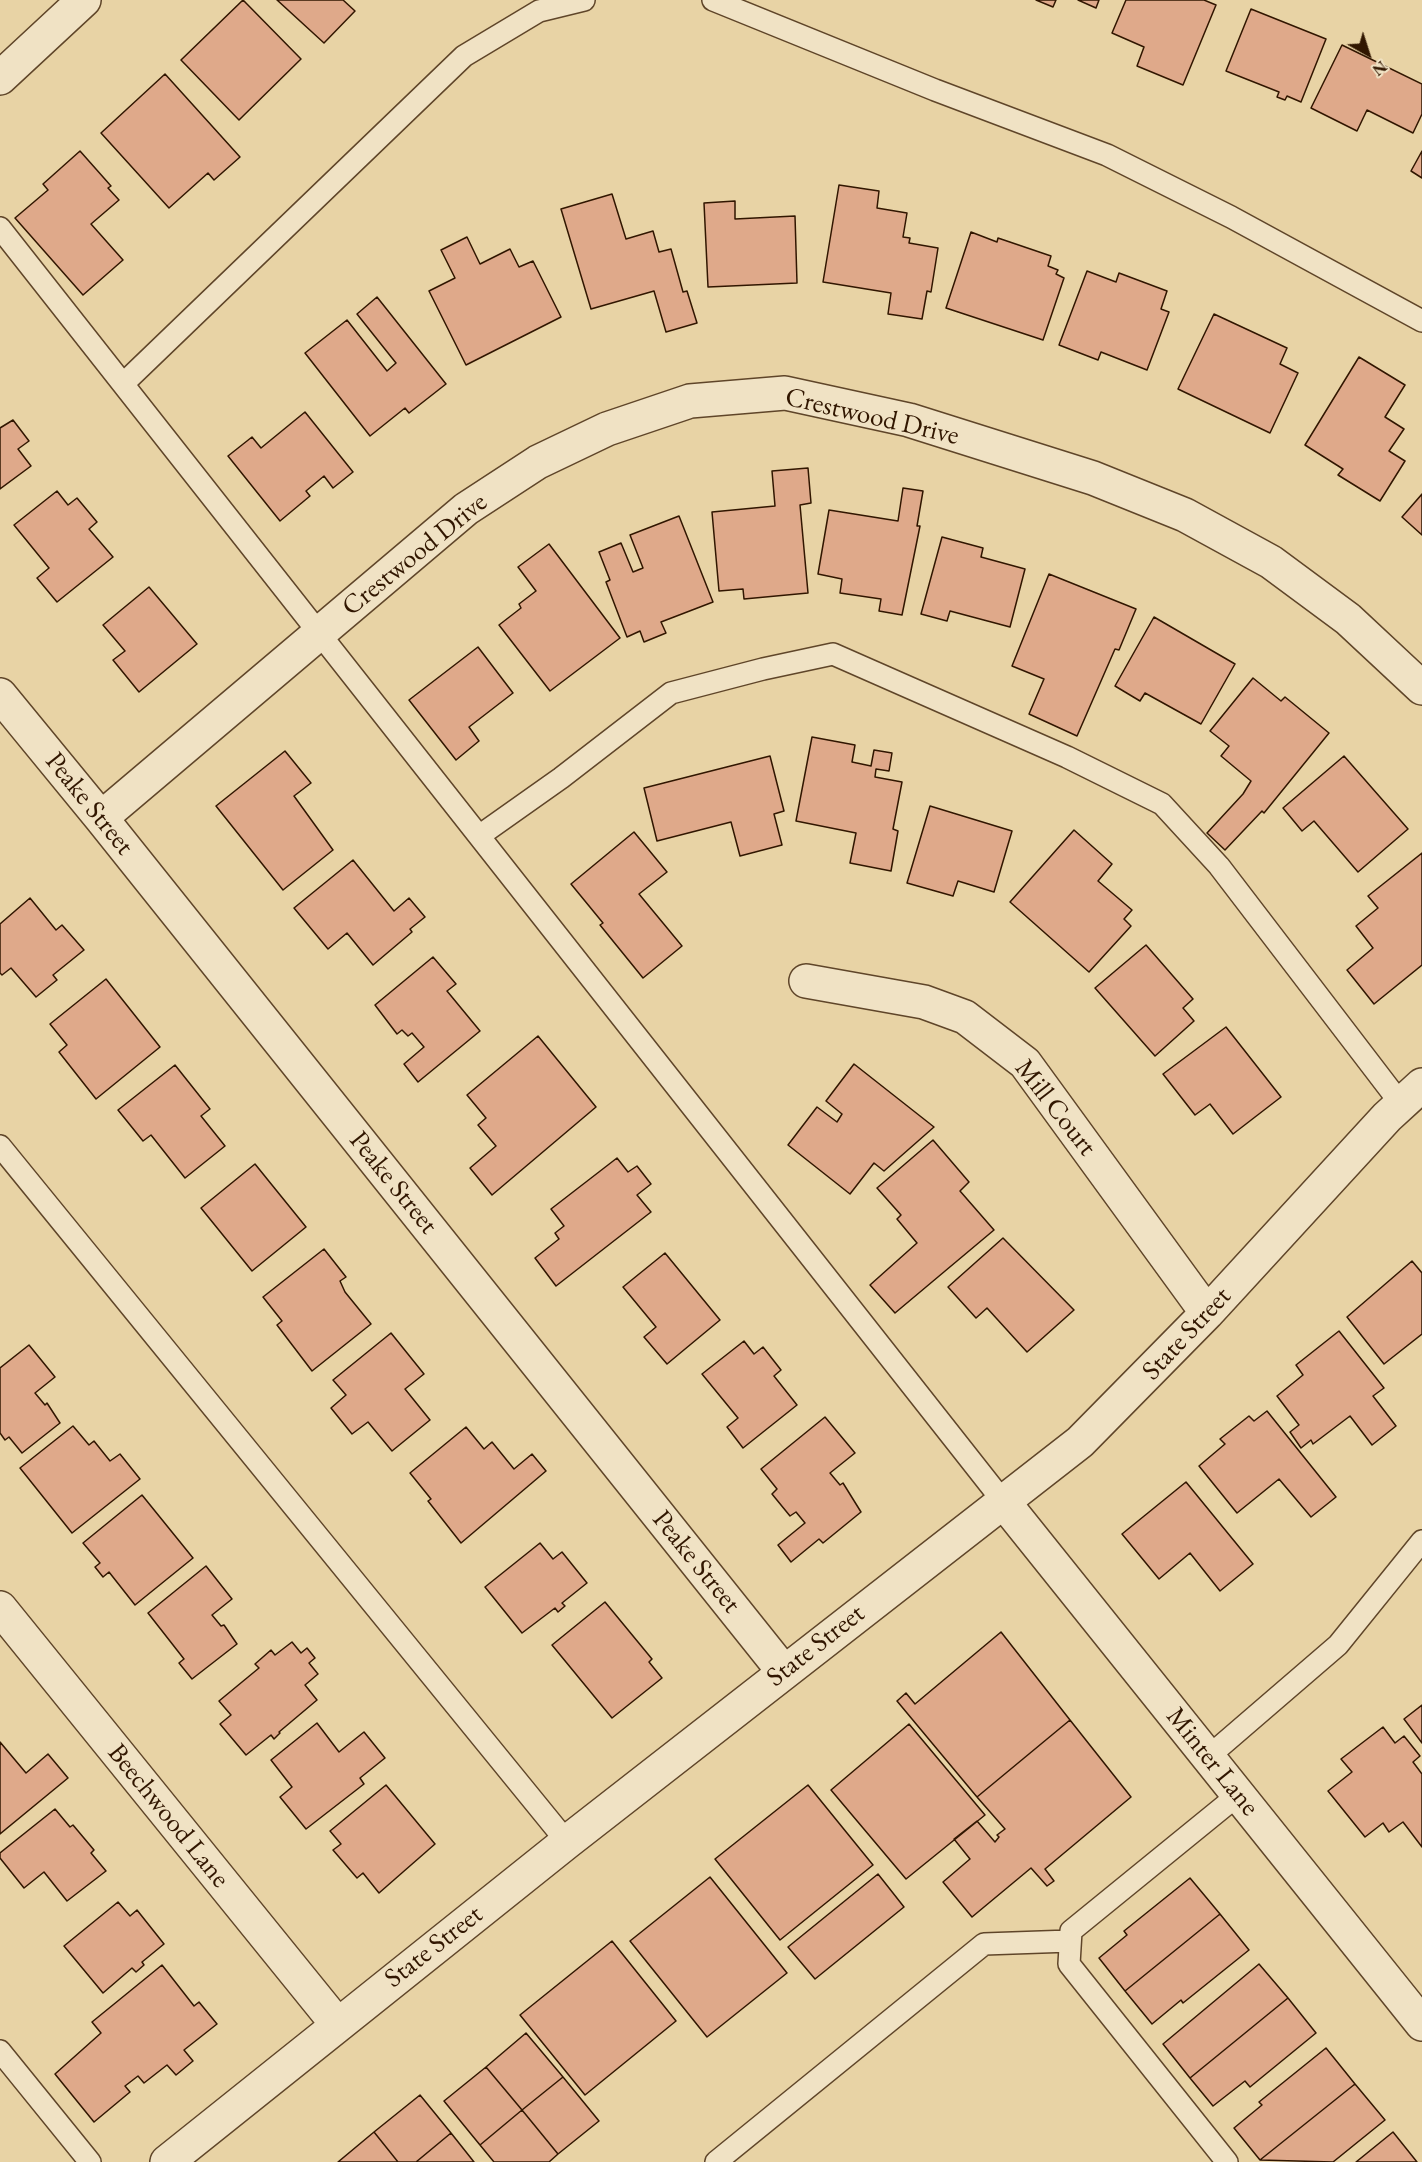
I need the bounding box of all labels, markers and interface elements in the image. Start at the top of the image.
north arrow [1338,24,1398,84]
text: N [1368,56,1391,81]
street label: Crestwood Drive [782,381,962,453]
street label: Crestwood Drive [336,487,494,623]
street label: Peake Street [38,746,140,862]
street label: Mill Court [1007,1053,1103,1163]
street label: Peake Street [342,1125,444,1241]
street label: State Street [1136,1281,1238,1387]
street label: Peake Street [645,1504,747,1620]
street label: State Street [761,1598,871,1694]
street label: Minter Lane [1159,1701,1265,1823]
street label: Beechwood Lane [100,1738,236,1894]
street label: State Street [379,1899,489,1995]

